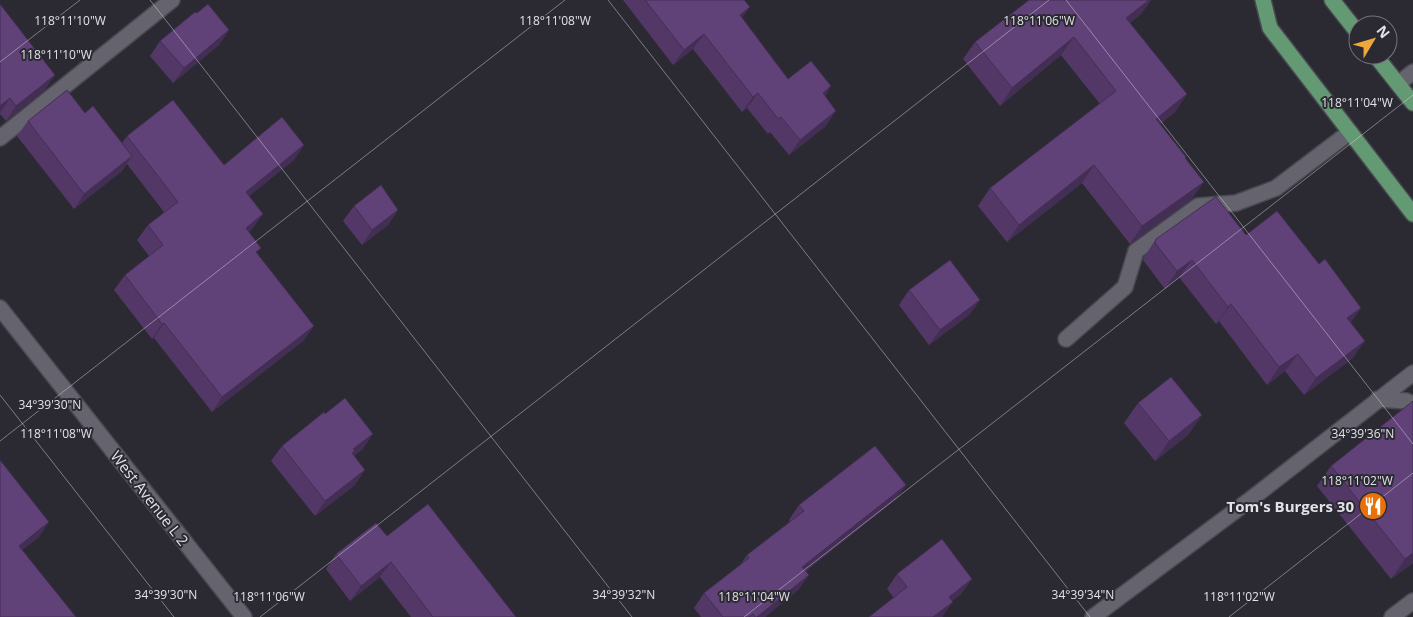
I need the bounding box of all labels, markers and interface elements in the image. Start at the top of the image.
text: 118°11'10"W [34,12,106,29]
text: 118°11'08"W [519,12,591,29]
text: 118°11'06"W [1003,12,1075,29]
north arrow [1348,15,1398,65]
text: N [1373,21,1395,42]
text: 118°11'10"W [20,46,92,63]
text: 118°11'04"W [1321,94,1393,111]
text: 34°39'30"N [19,396,81,413]
text: 118°11'08"W [20,425,92,442]
text: 34°39'36"N [1332,425,1394,442]
street label: West Avenue L 2 [107,446,193,550]
text: 118°11'02"W [1321,472,1393,489]
restaurant icon: Tom's Burgers 30 [1358,491,1388,521]
place label: Tom's Burgers 30 [1227,496,1354,516]
text: 34°39'30"N [135,586,197,603]
text: 34°39'32"N [593,586,655,603]
text: 34°39'34"N [1052,586,1114,603]
text: 118°11'06"W [233,588,305,605]
text: 118°11'04"W [718,588,790,605]
text: 118°11'02"W [1203,588,1275,605]

